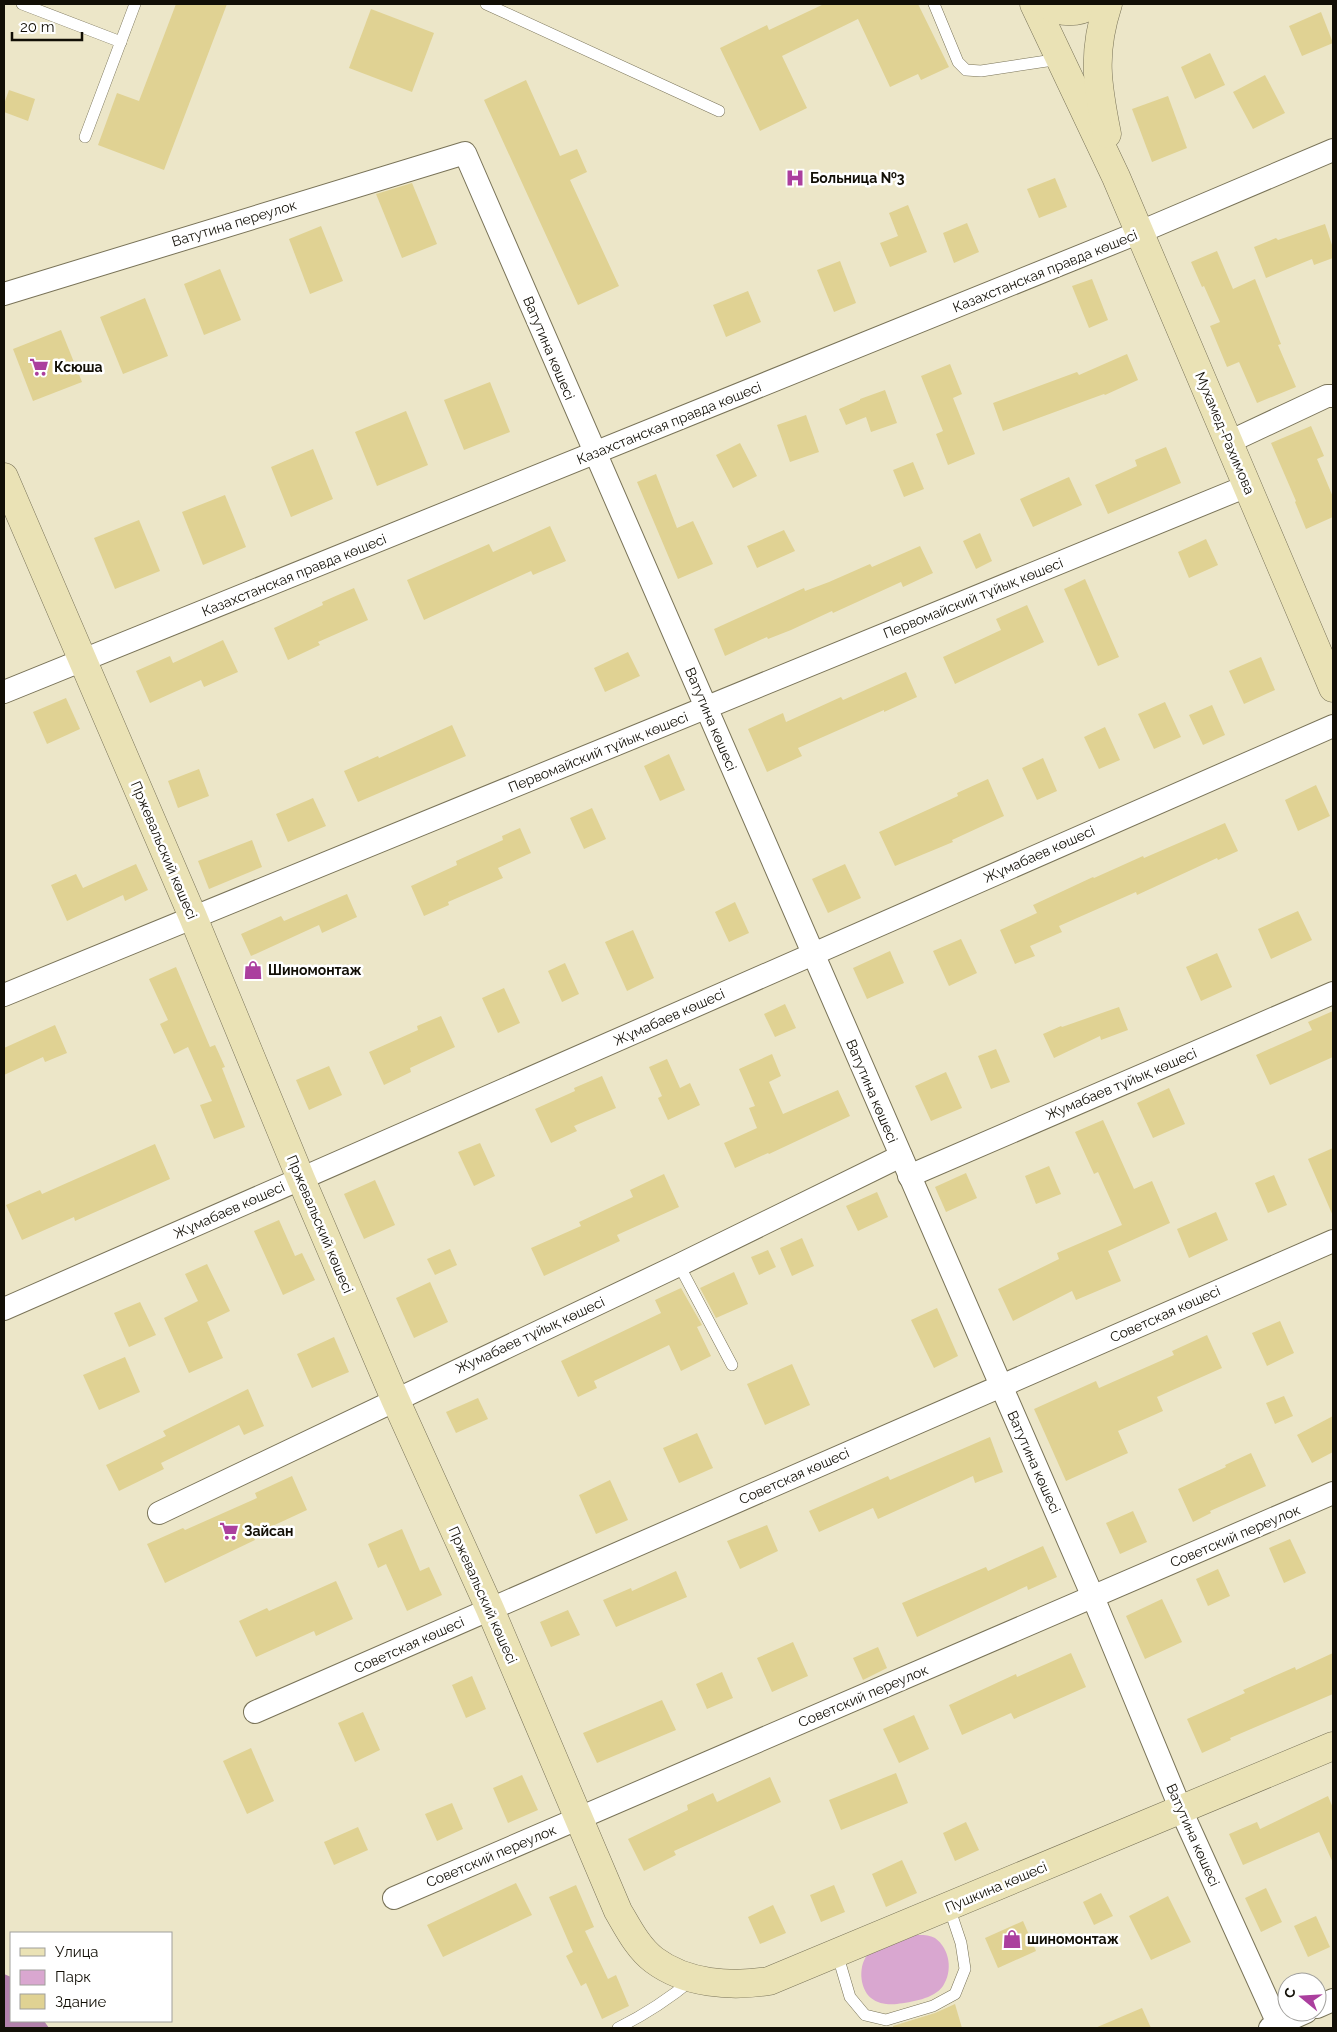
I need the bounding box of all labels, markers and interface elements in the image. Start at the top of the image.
scale bar [12,10,82,42]
text: 20 m [20,18,55,36]
hospital icon: Больница №3 [784,167,806,189]
place label: Больница №3 [810,170,905,186]
street label: Ватутина переулок [170,196,298,250]
street label: Казахстанская правда көшесі [950,227,1140,315]
street label: Ватутина көшесі [520,294,578,402]
supermarket icon: Ксюша [28,356,50,378]
place label: Ксюша [54,359,103,375]
street label: Мухамед-Рахимова [1192,369,1258,497]
street label: Казахстанская правда көшесі [574,379,764,467]
street label: Казахстанская правда көшесі [199,531,389,619]
street label: Первомайский тұйық көшесі [881,555,1065,641]
street label: Ватутина көшесі [682,665,740,773]
street label: Первомайский тұйық көшесі [506,709,690,795]
street label: Пржевальский көшесі [128,779,200,921]
street label: Жұмабаев көшесі [981,822,1097,886]
shop icon: Шиномонтаж [242,959,264,981]
place label: Шиномонтаж [268,962,362,978]
street label: Жұмабаев көшесі [611,985,727,1049]
street label: Ватутина көшесі [843,1037,901,1145]
street label: Жумабаев тұйық көшесі [1043,1045,1199,1123]
street label: Пржевальский көшесі [284,1153,356,1295]
street label: Жұмабаев көшесі [171,1178,287,1242]
street label: Советская көшесі [1107,1282,1223,1346]
street label: Жумабаев тұйық көшесі [453,1293,607,1377]
street label: Ватутина көшесі [1004,1408,1064,1516]
street label: Советская көшесі [736,1444,852,1508]
street label: Советский переулок [1168,1501,1302,1571]
supermarket icon: Зайсан [218,1520,240,1542]
place label: Зайсан [244,1523,293,1539]
street label: Пржевальский көшесі [446,1524,520,1666]
street label: Советская көшесі [351,1613,467,1677]
street label: Советский переулок [796,1661,930,1731]
street label: Ватутина көшесі [1163,1781,1223,1889]
street label: Советский переулок [424,1821,558,1891]
street label: Пушкина көшесі [943,1858,1049,1916]
shop icon: шиномонтаж [1001,1928,1023,1950]
place label: шиномонтаж [1027,1931,1119,1947]
legend [10,1932,172,2022]
text: Улица [55,1943,99,1961]
text: Парк [55,1968,91,1986]
north arrow [1277,1972,1327,2022]
text: С [1281,1986,1299,2000]
text: Здание [55,1993,107,2011]

